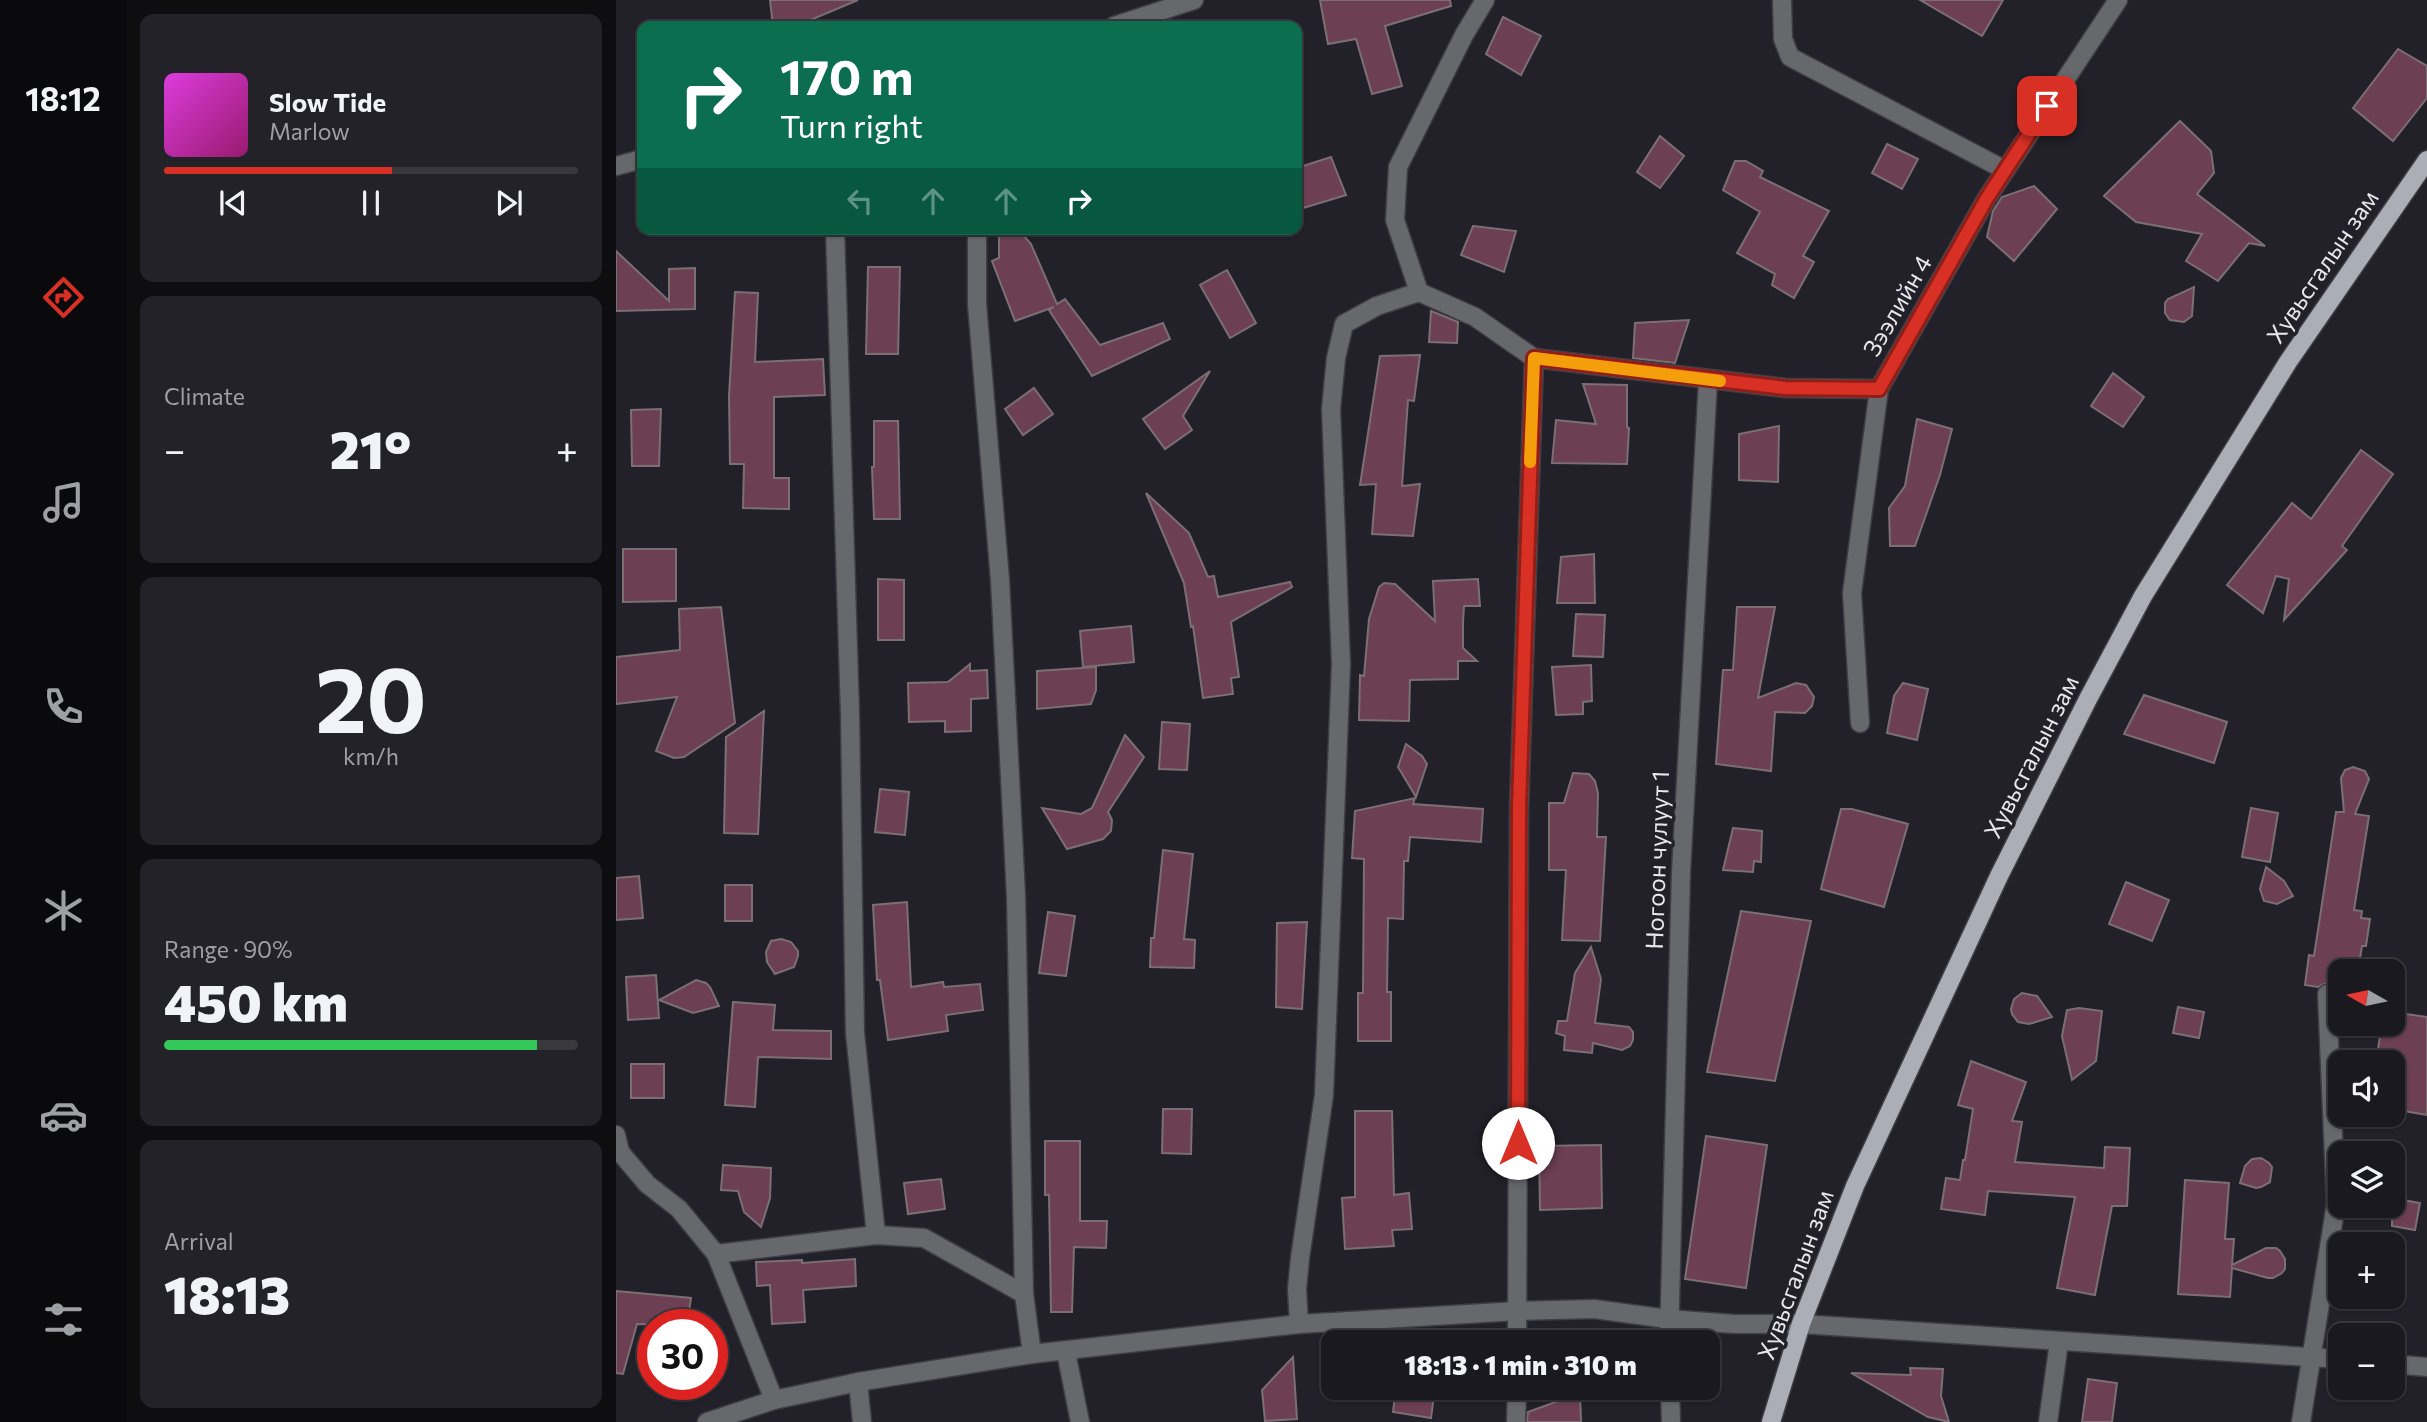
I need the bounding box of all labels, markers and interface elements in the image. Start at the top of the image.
text: 170 m [780,45,913,105]
icon: right [665,49,756,140]
pin [2017,76,2077,136]
text: 18:12 [25,78,101,118]
text: Slow Tide [269,86,386,117]
icon: arrive [2028,87,2066,125]
text: Turn right [780,105,923,145]
text: Marlow [269,117,350,145]
icon: left [841,182,879,220]
icon: ahead [914,182,952,220]
icon: ahead [987,182,1025,220]
icon: right [1060,182,1098,220]
icon: previous [214,184,252,222]
icon: pause [352,184,390,222]
icon: next [490,184,528,222]
street label: Хувьсгалын зам [2260,184,2384,348]
street label: Зээлийн 4 [1856,250,1937,361]
icon: directions [39,273,88,322]
text: Climate [164,382,245,410]
text: 21° [330,416,411,480]
text: − [164,425,186,472]
text: + [556,425,578,472]
icon: music [39,478,88,527]
text: 20 [315,640,427,752]
street label: Хувьсгалын зам [1977,670,2084,842]
icon: phone [39,682,88,731]
text: km/h [343,742,399,770]
street label: Ногоон чулуут 1 [1639,770,1674,950]
icon: climate [39,886,88,935]
text: Range · 90% [164,935,292,963]
north arrow [2328,959,2404,1036]
map controls [2328,959,2405,1400]
text: 450 km [164,969,348,1033]
button: sound [2328,1050,2405,1127]
icon: car [39,1091,88,1140]
position arrow [1481,1106,1555,1180]
button: layers [2328,1141,2405,1218]
street label: Хувьсгалын зам [1750,1186,1839,1363]
text: Arrival [164,1227,234,1255]
button: + [2328,1232,2405,1309]
text: 18:13 [164,1261,290,1325]
icon: filters [39,1295,88,1344]
speed limit sign: 30 [637,1309,728,1400]
button: − [2328,1323,2405,1400]
text: 18:13 · 1 min · 310 m [1404,1349,1637,1380]

